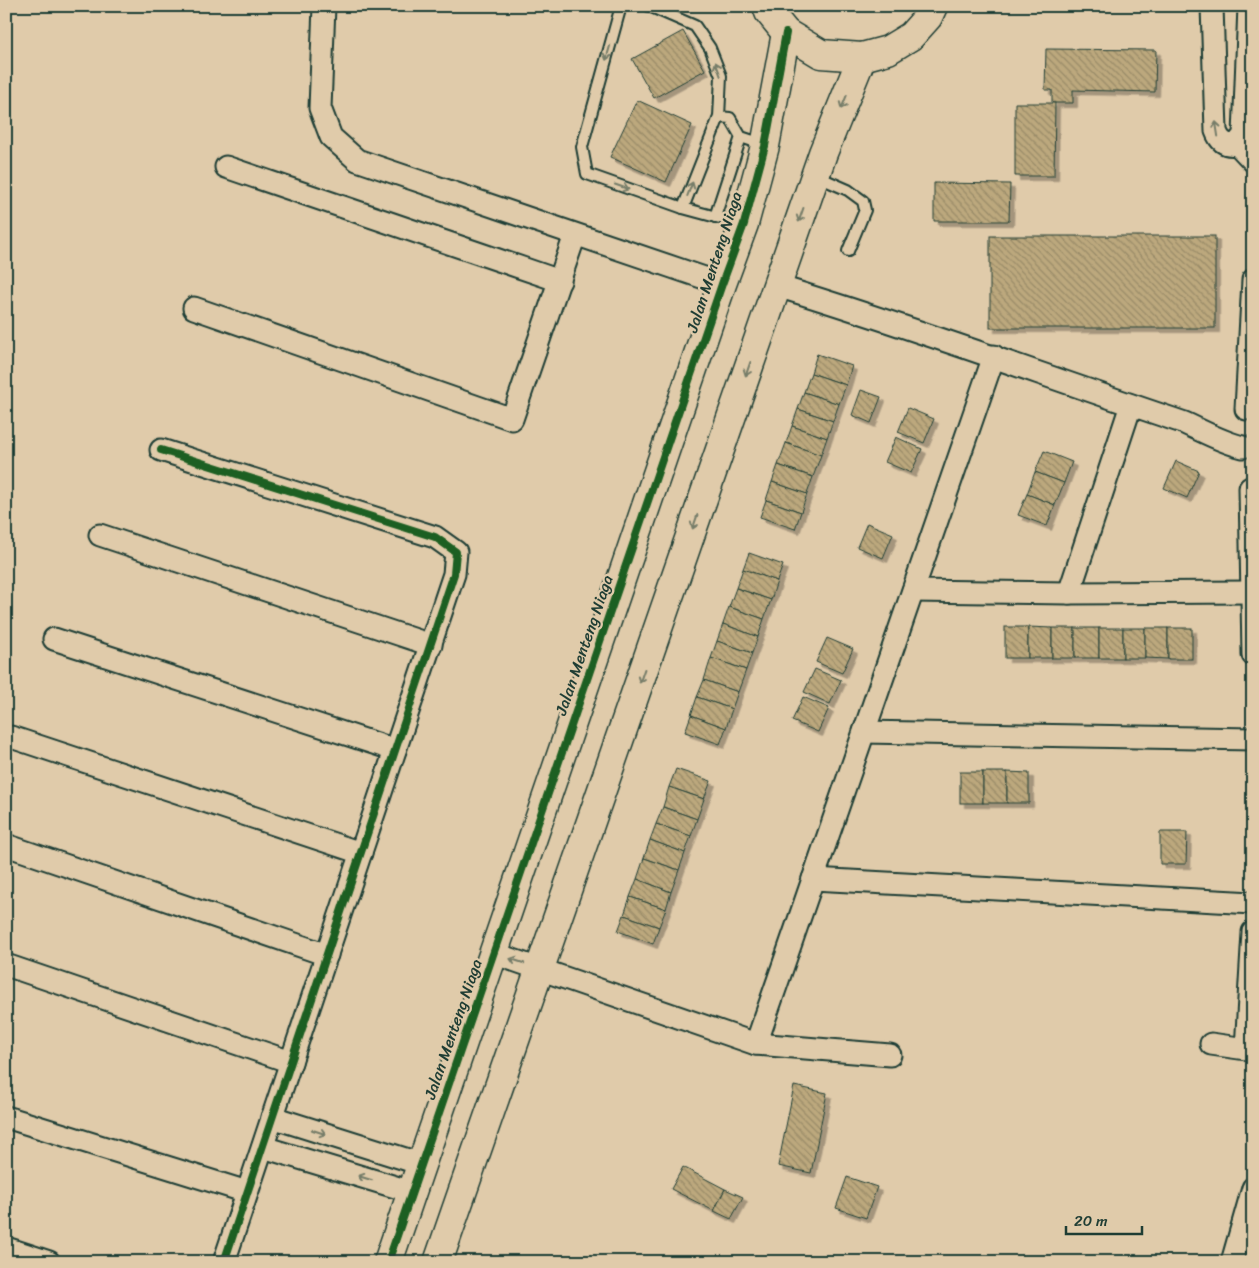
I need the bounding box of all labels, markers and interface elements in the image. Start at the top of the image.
one-way arrow [602,45,612,61]
one-way arrow [713,62,722,77]
one-way arrow [838,95,847,110]
one-way arrow [1212,121,1222,137]
one-way arrow [686,181,695,197]
one-way arrow [614,183,630,193]
street label: Jalan Menteng Niaga [677,188,750,337]
one-way arrow [796,207,806,223]
one-way arrow [743,361,752,376]
one-way arrow [690,514,699,530]
street label: Jalan Menteng Niaga [546,571,622,720]
one-way arrow [636,668,646,684]
street label: Jalan Menteng Niaga [415,955,491,1104]
one-way arrow [509,955,525,965]
one-way arrow [311,1127,327,1137]
one-way arrow [358,1173,374,1183]
scale bar [1066,1203,1143,1235]
text: 20 m [1074,1208,1108,1234]

